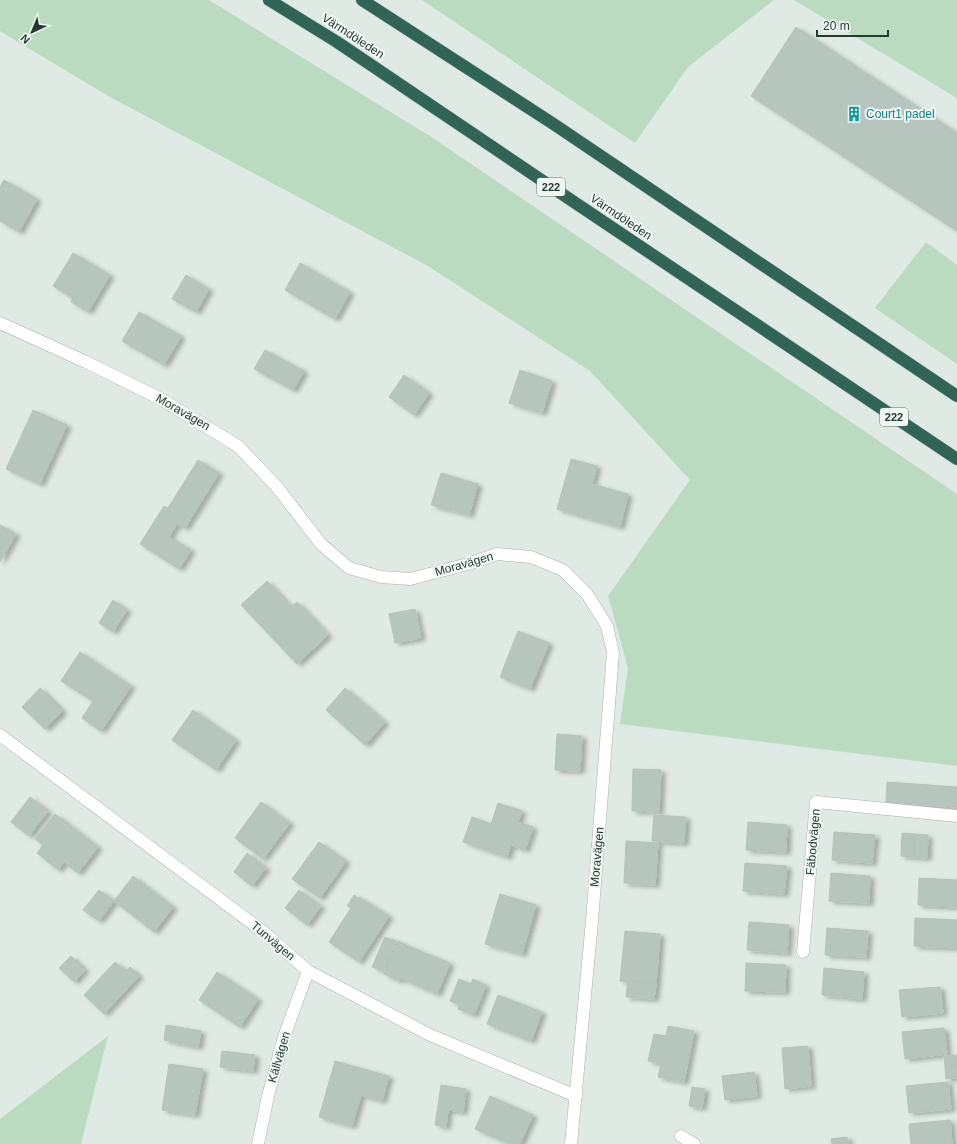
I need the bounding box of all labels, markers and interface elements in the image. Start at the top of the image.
street label: Värmdöleden [319,11,387,61]
north arrow [12,12,52,52]
scale bar [817,12,888,38]
text: 20 m [823,19,850,33]
text: N [18,32,32,46]
building icon: Court1 padel [845,105,863,123]
place label: Court1 padel [866,107,935,121]
road number: 222 [537,178,565,196]
street label: Värmdöleden [587,191,655,243]
street label: Moravägen [153,391,213,433]
road number: 222 [880,408,908,426]
street label: Moravägen [433,549,495,579]
street label: Fäbodvägen [803,808,823,876]
street label: Moravägen [587,826,607,888]
street label: Tunvägen [248,919,298,963]
street label: Källvägen [265,1030,293,1084]

